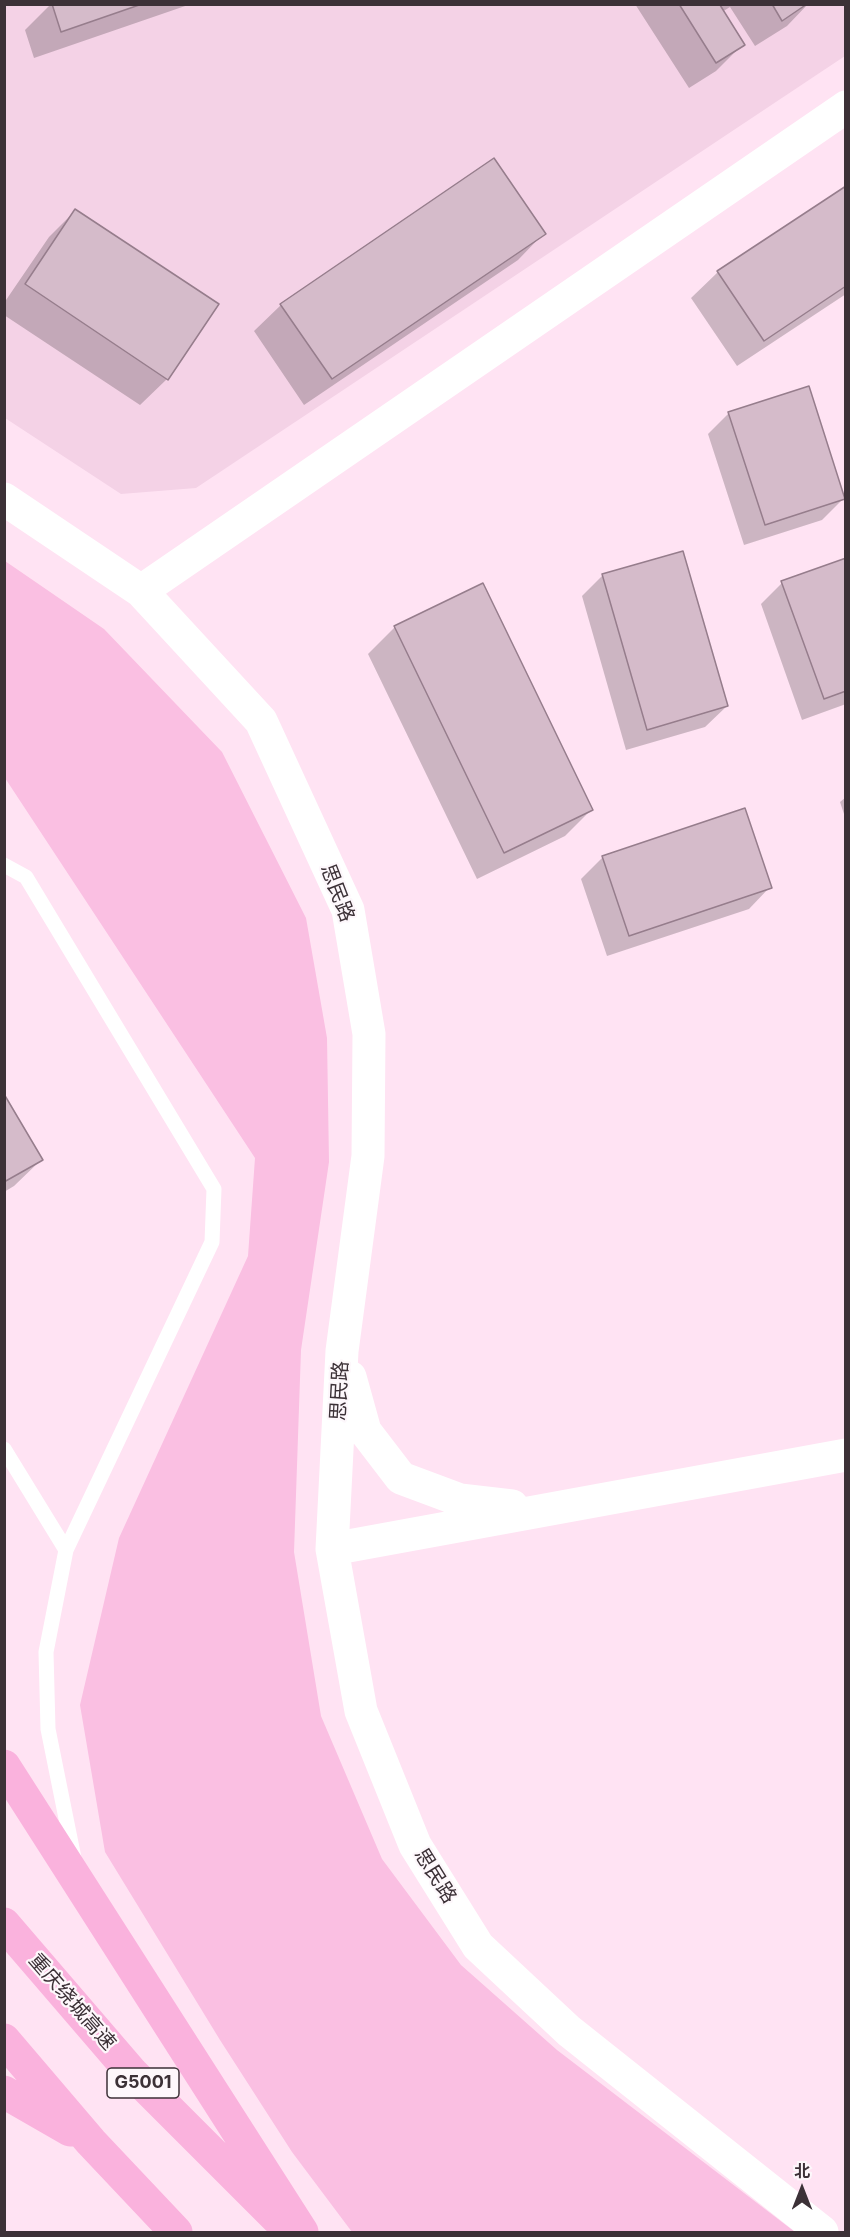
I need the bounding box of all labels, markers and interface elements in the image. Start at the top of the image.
street label: 思民路 [315,861,359,925]
street label: 思民路 [326,1360,354,1422]
street label: 思民路 [409,1844,461,1908]
street label: 重庆绕城高速 [24,1949,120,2055]
road number: G5001 [107,2068,179,2098]
north arrow [772,2159,832,2219]
text: 北 [794,2161,810,2181]

